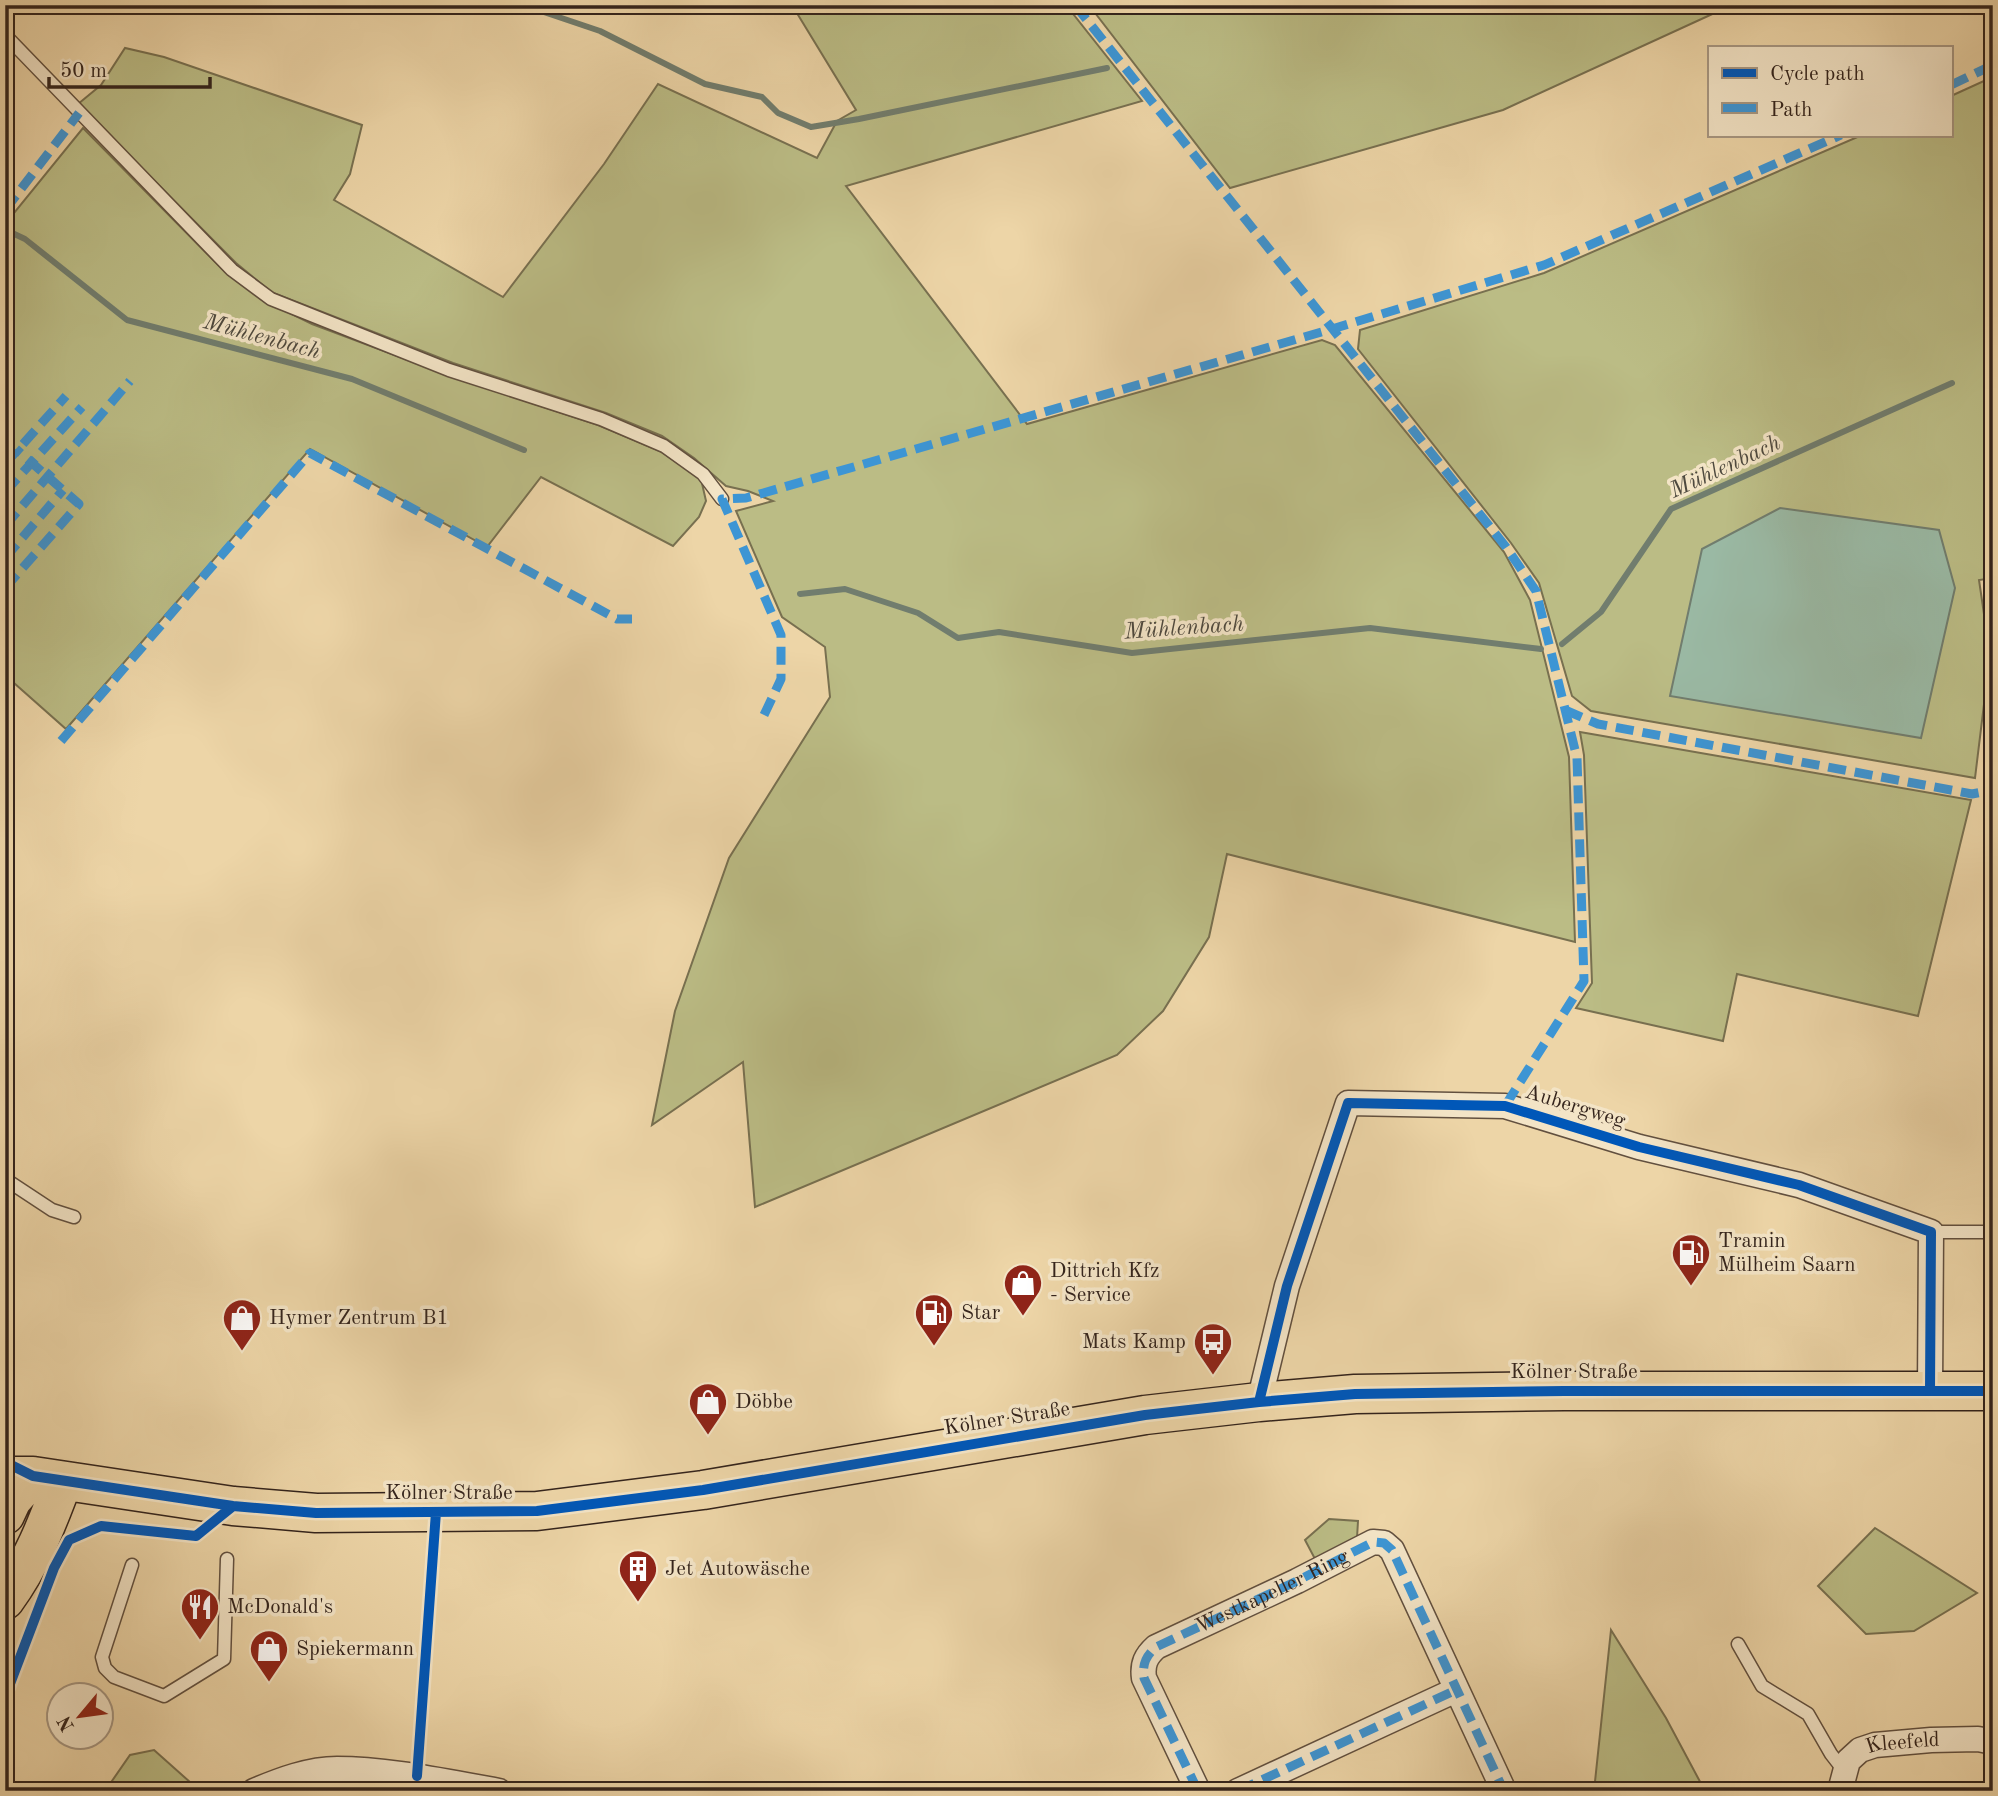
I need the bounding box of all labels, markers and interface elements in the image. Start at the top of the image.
scale bar [49,46,210,90]
legend [1708,46,1952,136]
text: 50 m [60,61,107,82]
text: Cycle path [1770,64,1865,85]
text: Path [1770,100,1813,121]
water label: Mühlenbach [200,310,323,364]
water label: Mühlenbach [1665,431,1784,503]
water label: Mühlenbach [1123,612,1245,644]
street label: Aubergweg [1522,1082,1628,1132]
place label: Tramin Mülheim Saarn [1718,1231,1856,1276]
fuel station icon: Tramin Mülheim Saarn [1670,1232,1712,1287]
place label: Dittrich Kfz - Service [1050,1261,1160,1306]
shop icon: Dittrich Kfz - Service [1002,1262,1044,1317]
fuel station icon: Star [913,1292,955,1347]
shop icon: Hymer Zentrum B1 [221,1297,263,1352]
place label: Star [961,1303,1001,1324]
place label: Hymer Zentrum B1 [269,1308,449,1329]
bus stop icon: Mats Kamp [1192,1321,1234,1376]
place label: Mats Kamp [1082,1332,1186,1353]
street label: Kölner Straße [1510,1362,1638,1383]
shop icon: Döbbe [687,1381,729,1436]
place label: Döbbe [735,1392,793,1413]
street label: Kölner Straße [942,1399,1072,1439]
street label: Kölner Straße [385,1483,513,1504]
street label: Westkapeller Ring [1192,1545,1353,1637]
building icon: Jet Autowäsche [617,1548,659,1603]
place label: Jet Autowäsche [665,1559,810,1580]
restaurant icon: McDonald's [179,1586,221,1641]
place label: McDonald's [227,1597,333,1618]
shop icon: Spiekermann [248,1628,290,1683]
place label: Spiekermann [296,1639,414,1660]
north arrow [46,1680,116,1750]
text: N [55,1712,79,1734]
street label: Kleefeld [1863,1729,1940,1758]

